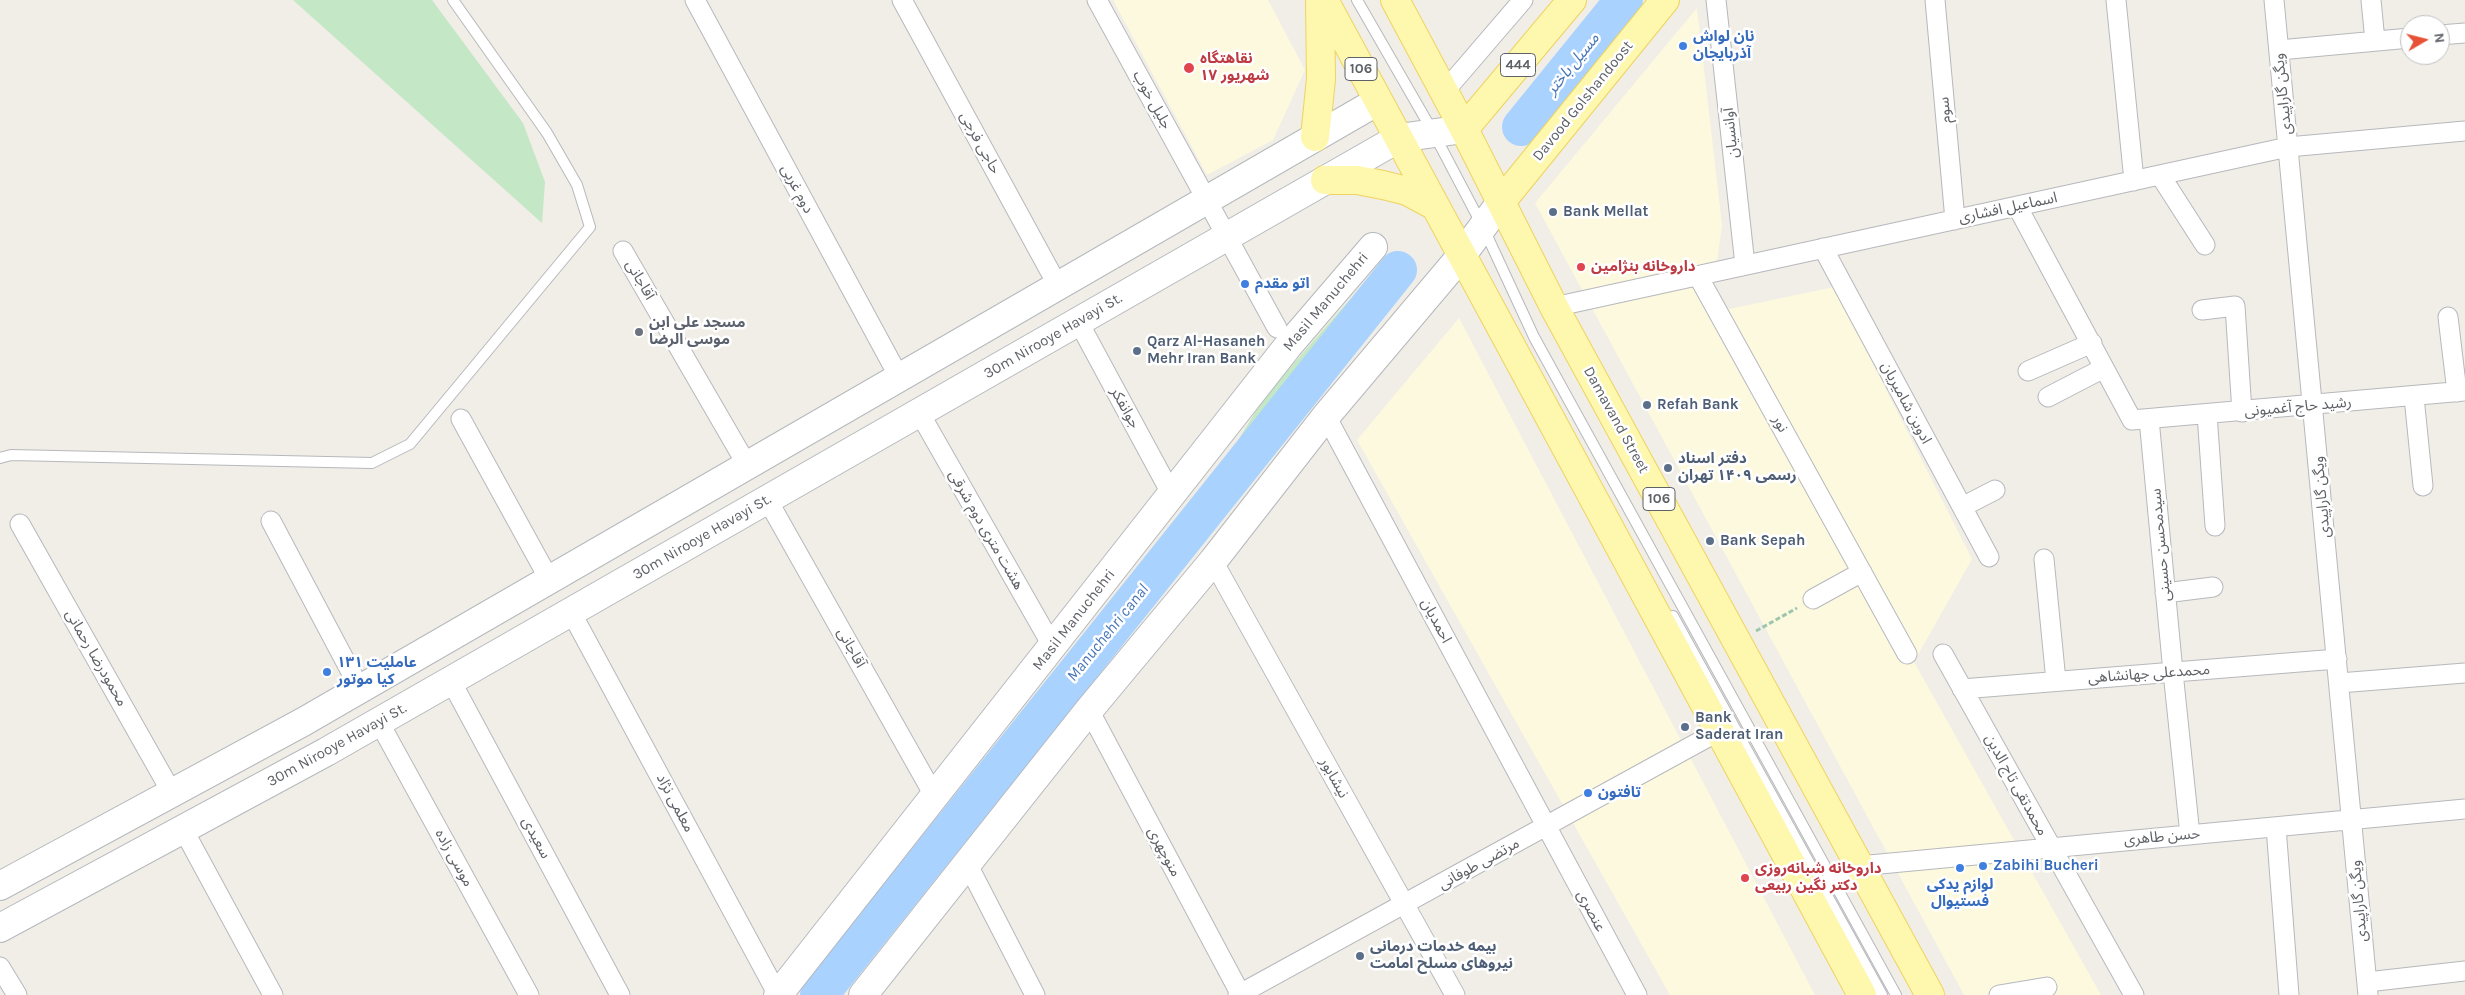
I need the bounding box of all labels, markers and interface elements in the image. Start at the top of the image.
north arrow [2400,15,2450,65]
place label: نان لواش آذربایجان [1693,28,1754,63]
water label: مسیل باختر [1542,29,1604,99]
text: N [2430,32,2448,44]
street label: Davood Golshandoost [1529,37,1637,165]
marker: نان لواش آذربایجان [1677,40,1689,52]
place label: نقاهتگاه ۱۷ شهریور [1200,50,1269,85]
street label: ویگن گاراپیدی [2270,52,2296,136]
road number: 444 [1500,54,1536,76]
road number: 106 [1345,58,1377,80]
marker: نقاهتگاه ۱۷ شهریور [1182,61,1196,75]
street label: جلیل خوب [1129,68,1175,132]
street label: سوم [1935,96,1955,124]
street label: آوانسیان [1719,107,1743,159]
street label: حاجی فرجی [956,109,1004,177]
street label: دوم غربی [777,161,817,217]
street label: اسماعیل افشاری [1957,189,2059,227]
place label: Bank Mellat [1563,203,1648,221]
marker: Bank Mellat [1547,206,1559,218]
street label: Masil Manuchehri [1279,249,1373,355]
street label: آقاجانی [621,257,659,303]
place label: داروخانه بنژامین [1591,258,1695,276]
marker: داروخانه بنژامین [1575,261,1587,273]
place label: اتو مقدم [1255,275,1310,293]
marker: اتو مقدم [1239,278,1251,290]
street label: 30m Nirooye Havayi St. [981,289,1125,383]
place label: مسجد علی ابن موسی الرضا [649,314,745,349]
marker: مسجد علی ابن موسی الرضا [633,326,645,338]
place label: Qarz Al-Hasaneh Mehr Iran Bank [1147,333,1265,368]
marker: Qarz Al-Hasaneh Mehr Iran Bank [1131,345,1143,357]
street label: ادوین شامیریان [1877,359,1935,447]
street label: Damavand Street [1579,364,1653,476]
street label: جوانفکر [1106,384,1144,432]
street label: رشید حاج آغمیونی [2244,393,2352,421]
place label: Refah Bank [1657,396,1739,414]
marker: Refah Bank [1641,399,1653,411]
street label: نور [1768,412,1792,436]
place label: دفتر اسناد رسمی ۱۴۰۹ تهران [1678,450,1797,485]
street label: ویگن گاراپیدی [2309,455,2335,539]
marker: دفتر اسناد رسمی ۱۴۰۹ تهران [1662,462,1674,474]
street label: هشت متری دوم شرقی [944,467,1028,593]
road number: 106 [1643,488,1675,510]
street label: سیدمحسن حسینی [2147,488,2175,602]
street label: 30m Nirooye Havayi St. [630,490,774,584]
place label: Bank Sepah [1720,532,1805,550]
marker: Bank Sepah [1704,535,1716,547]
street label: Masil Manuchehri [1029,566,1119,674]
water label: Manuchehri canal [1063,581,1153,685]
street label: احمدیان [1417,596,1455,646]
street label: محمودرضا رحمانی [61,606,131,710]
street label: آقاجانی [833,625,869,671]
place label: عاملیت ۱۳۱ کیا موتور [337,654,417,689]
street label: محمدعلی جهانشاهی [2087,661,2211,687]
marker: عاملیت ۱۳۱ کیا موتور [321,666,333,678]
street label: 30m Nirooye Havayi St. [264,699,410,791]
place label: Bank Saderat Iran [1695,709,1783,744]
marker: Bank Saderat Iran [1679,721,1691,733]
street label: محمدتقی تاج الدین [1981,731,2051,839]
street label: نیشابور [1316,755,1352,801]
street label: معلمی نژاد [652,771,698,835]
place label: تافتون [1598,784,1641,802]
marker: تافتون [1582,787,1594,799]
street label: سعیدی [518,814,554,862]
street label: منوچهری [1143,824,1185,880]
street label: حسن طاهری [2123,825,2201,849]
street label: موسی زاده [431,826,477,890]
street label: مرتضی طوفانی [1435,834,1523,894]
place label: Zabihi Bucheri [1993,857,2099,875]
street label: ویگن گاراپیدی [2346,859,2372,943]
place label: داروخانه شبانه‌روزی دکتر نگین ربیعی [1755,860,1881,895]
marker: Zabihi Bucheri [1977,860,1989,872]
marker: لوازم یدکی فستیوال [1954,862,1966,874]
marker: داروخانه شبانه‌روزی دکتر نگین ربیعی [1739,872,1751,884]
place label: لوازم یدکی فستیوال [1927,876,1993,911]
street label: عنصری [1573,887,1609,935]
place label: بیمه خدمات درمانی نیروهای مسلح امامت [1370,938,1513,973]
marker: بیمه خدمات درمانی نیروهای مسلح امامت [1354,950,1366,962]

